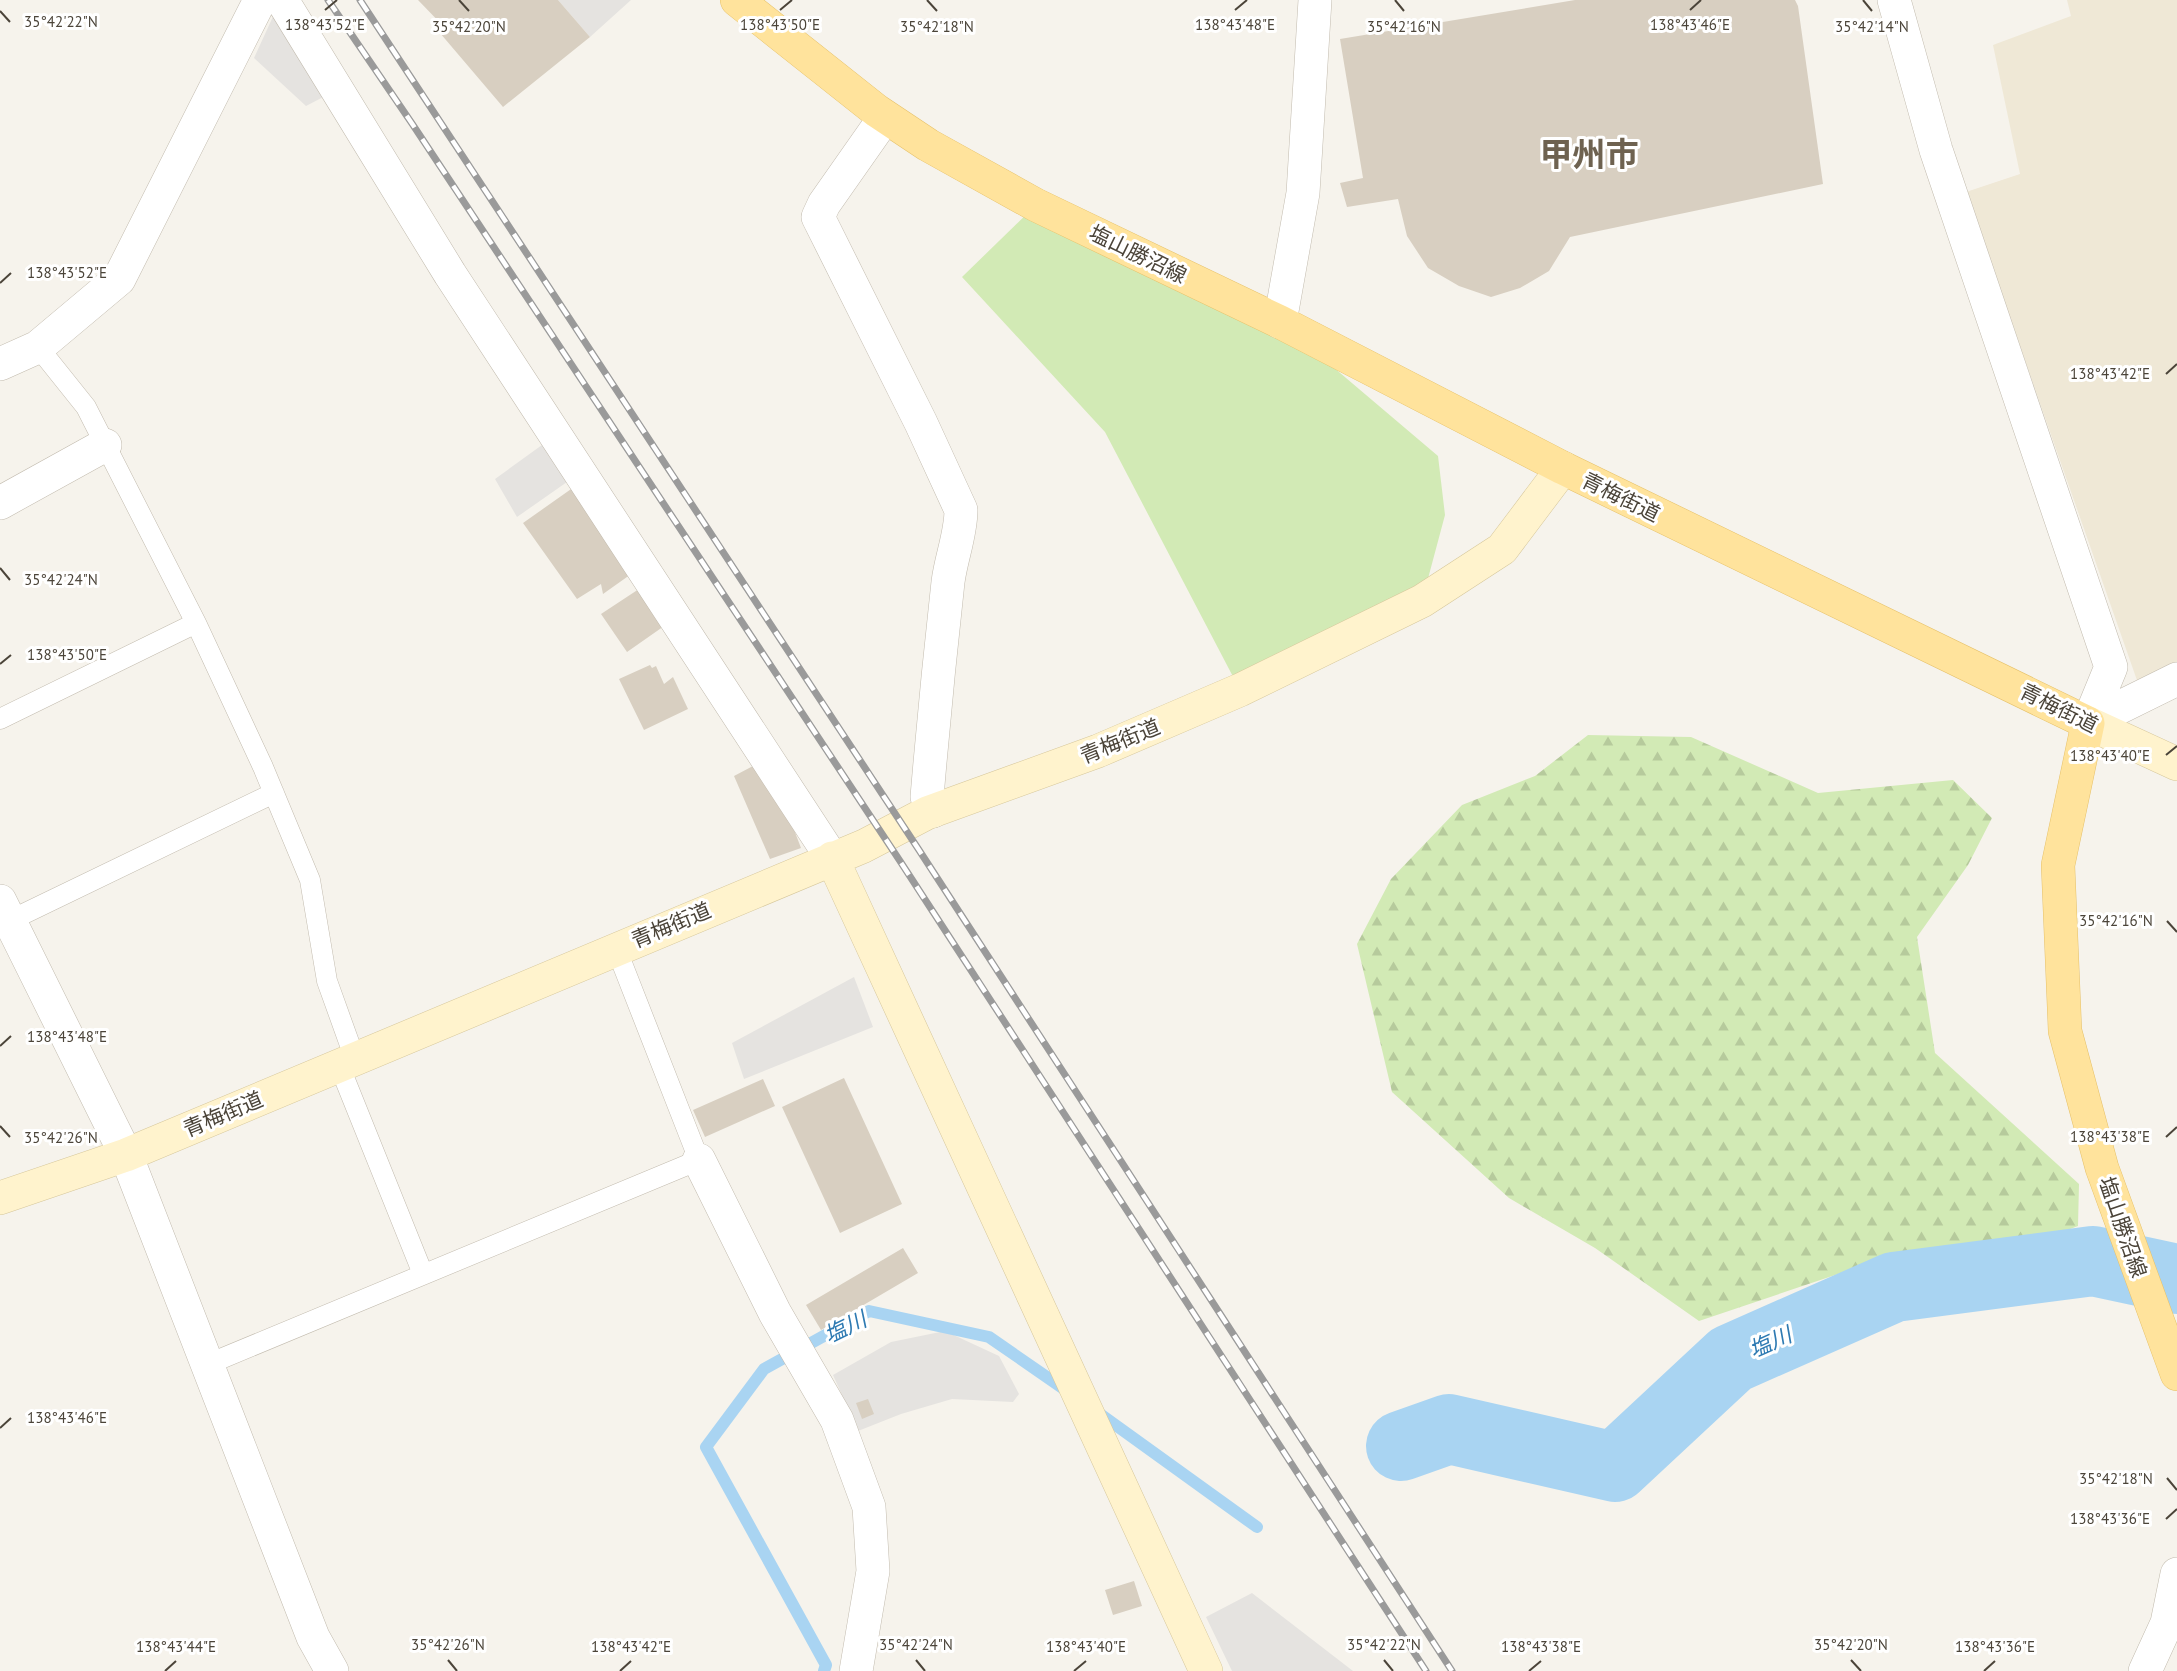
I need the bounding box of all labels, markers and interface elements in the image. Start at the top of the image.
text: 35°42'22"N [24,12,98,31]
text: 138°43'52"E [285,15,365,34]
text: 138°43'50"E [740,15,820,34]
text: 138°43'48"E [1195,15,1275,34]
text: 138°43'46"E [1650,15,1730,34]
text: 35°42'20"N [432,17,506,36]
text: 35°42'18"N [900,17,974,36]
text: 35°42'16"N [1367,17,1441,36]
text: 35°42'14"N [1835,17,1909,36]
district label: 甲州市 [1540,132,1639,175]
street label: 塩山勝沼線 [1085,219,1191,289]
text: 138°43'52"E [27,263,107,282]
text: 138°43'42"E [2070,364,2150,383]
street label: 青梅街道 [1577,466,1665,528]
text: 35°42'24"N [24,570,98,589]
text: 138°43'50"E [27,645,107,664]
street label: 青梅街道 [2015,677,2103,739]
street label: 青梅街道 [1076,713,1164,769]
text: 138°43'40"E [2070,746,2150,765]
street label: 青梅街道 [627,896,715,954]
text: 35°42'16"N [2079,911,2153,930]
text: 138°43'48"E [27,1027,107,1046]
street label: 青梅街道 [179,1085,267,1143]
text: 138°43'38"E [2070,1127,2150,1146]
text: 35°42'26"N [24,1128,98,1147]
street label: 塩山勝沼線 [2093,1173,2153,1281]
water label: 塩川 [819,1304,873,1349]
water label: 塩川 [1744,1319,1798,1364]
text: 138°43'46"E [27,1408,107,1427]
text: 35°42'18"N [2079,1469,2153,1488]
text: 138°43'36"E [2070,1509,2150,1528]
text: 35°42'26"N [411,1635,485,1654]
text: 35°42'24"N [879,1635,953,1654]
text: 35°42'22"N [1347,1635,1421,1654]
text: 35°42'20"N [1814,1635,1888,1654]
text: 138°43'44"E [136,1637,216,1656]
text: 138°43'42"E [591,1637,671,1656]
text: 138°43'40"E [1046,1637,1126,1656]
text: 138°43'38"E [1501,1637,1581,1656]
text: 138°43'36"E [1955,1637,2035,1656]

